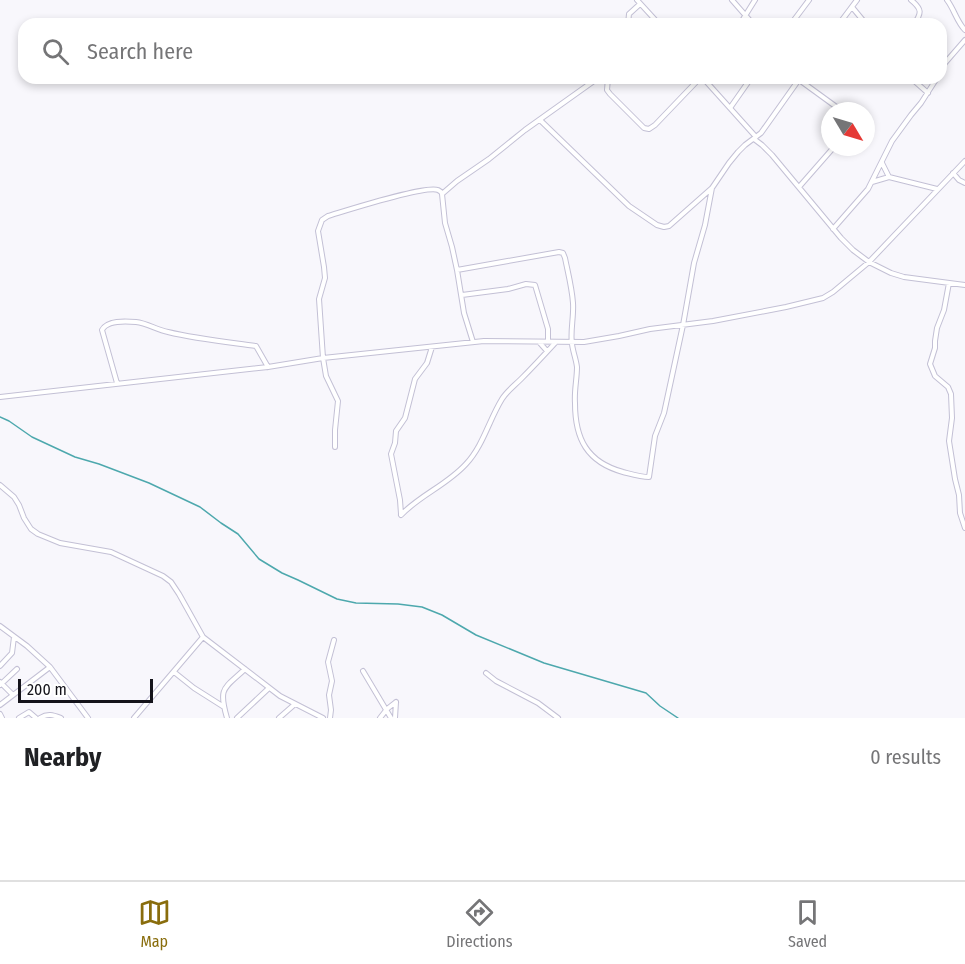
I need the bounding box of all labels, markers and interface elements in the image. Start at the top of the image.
search box [18,18,947,84]
icon: search [39,35,72,68]
text: Search here [87,38,193,65]
north arrow [821,102,875,156]
scale bar [18,676,153,704]
text: 200 m [27,680,67,699]
text: Nearby [24,742,101,773]
text: 0 results [870,745,941,769]
tab: Map [138,896,171,951]
tab: Directions [446,896,513,951]
tab: Saved [788,896,827,951]

